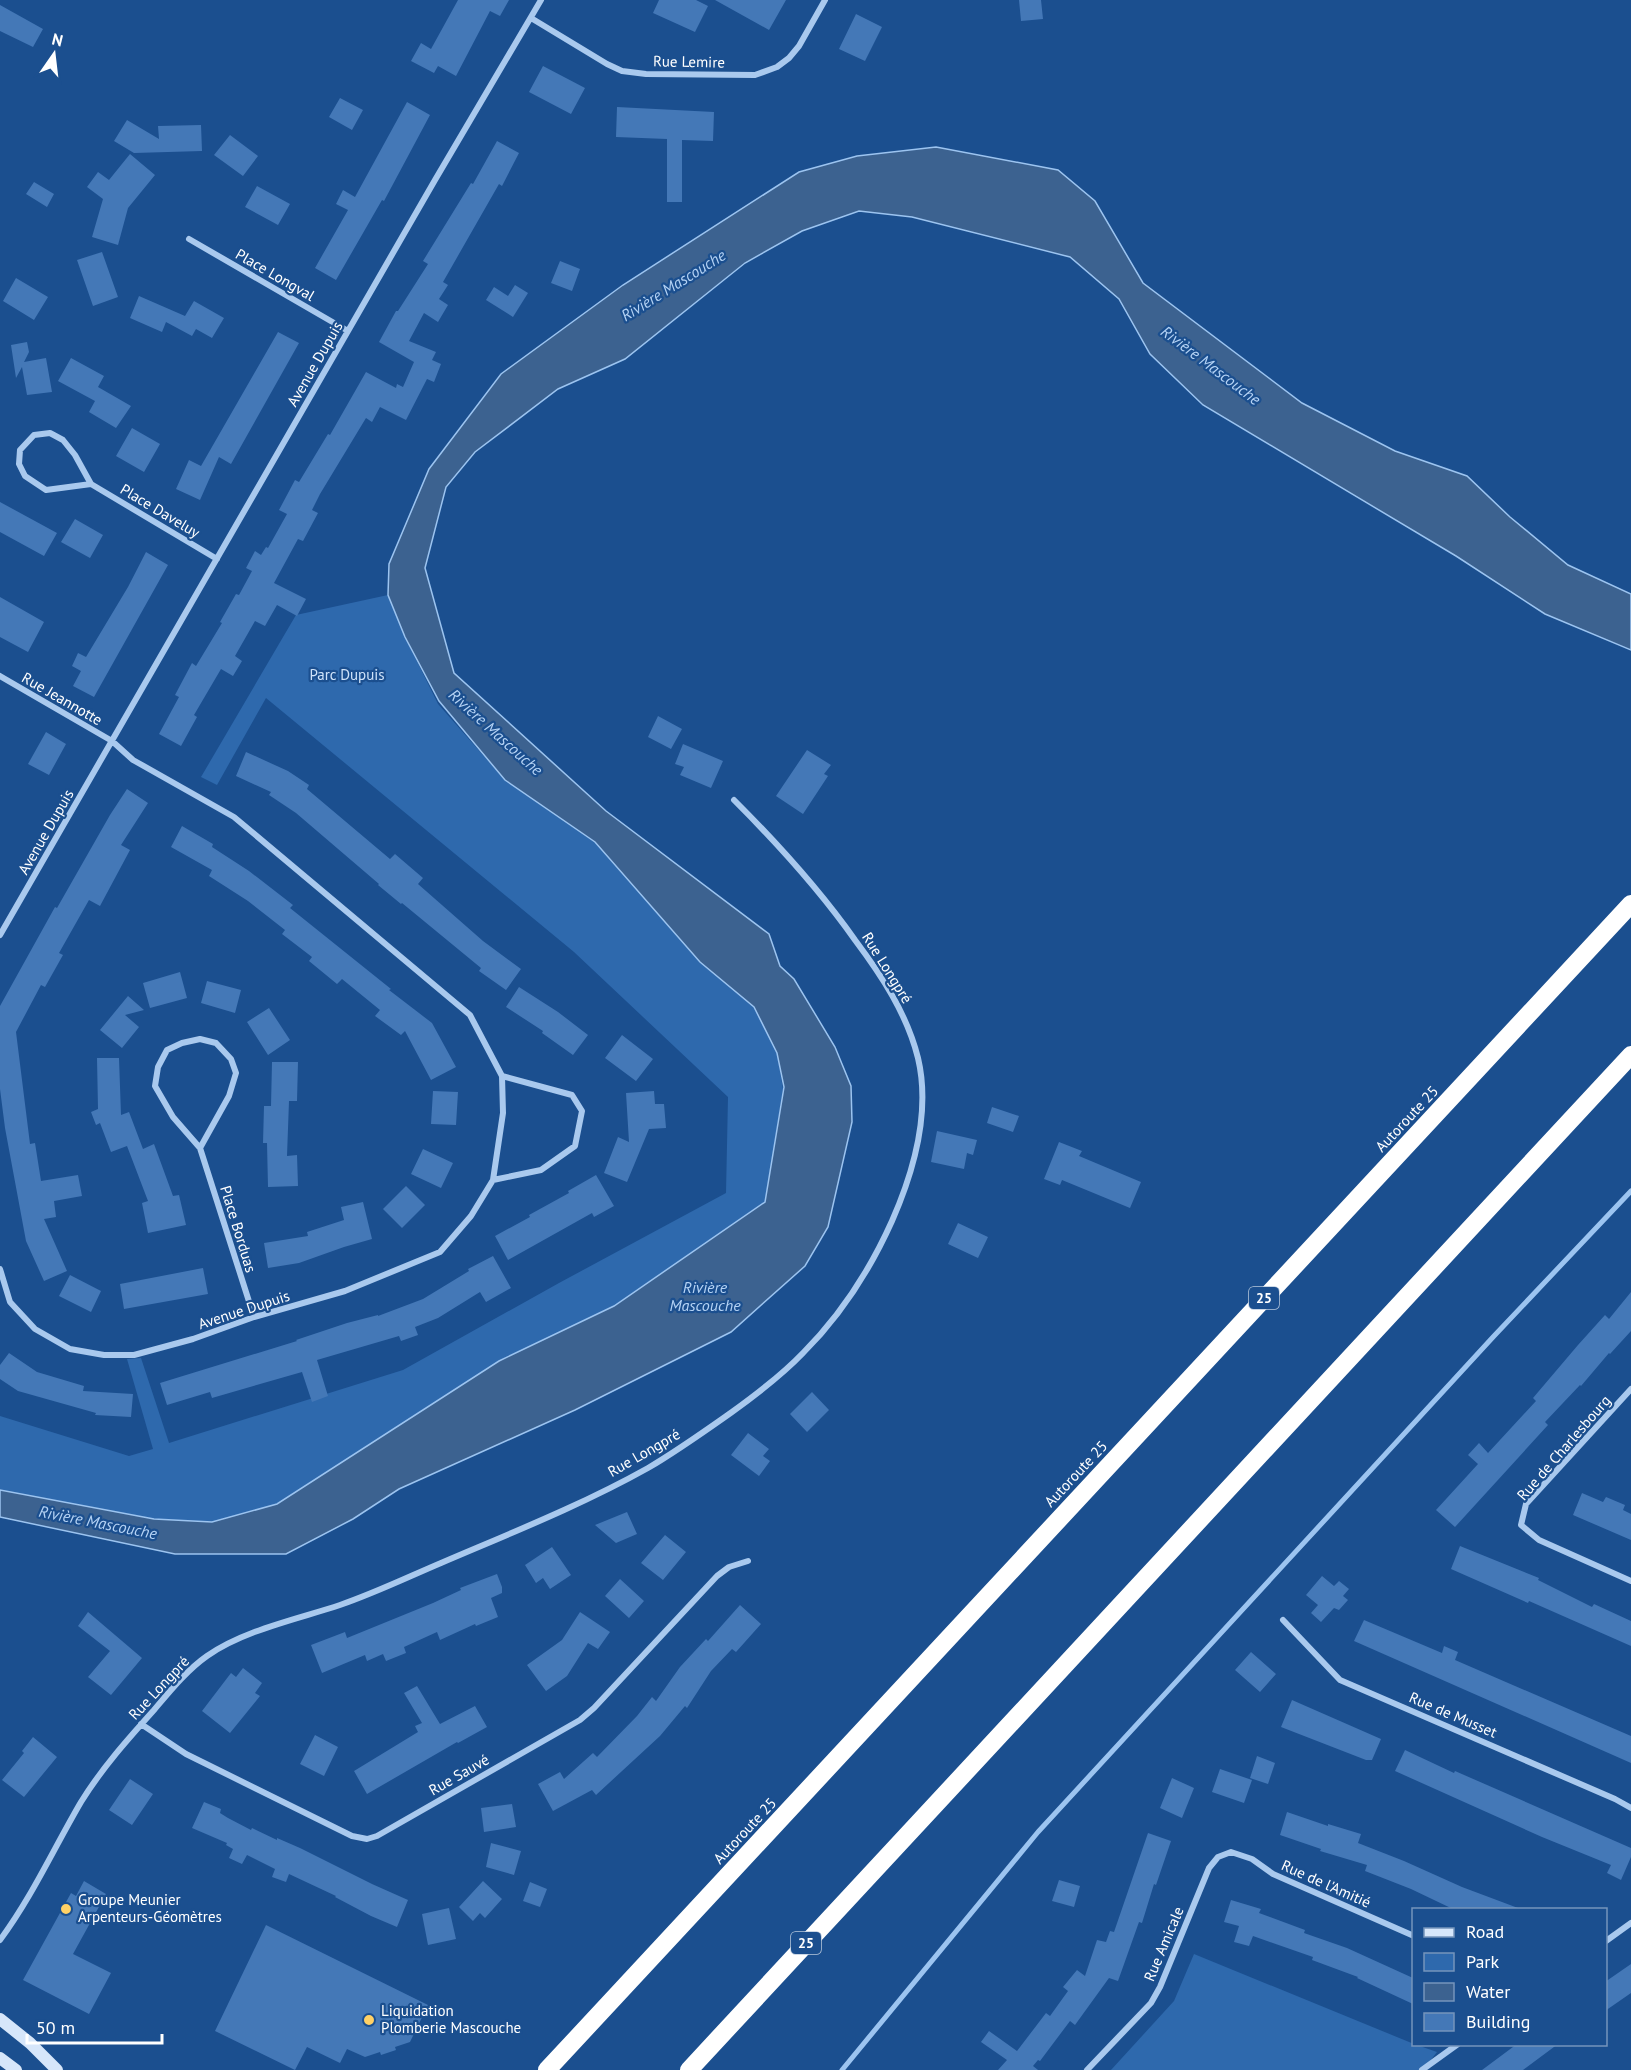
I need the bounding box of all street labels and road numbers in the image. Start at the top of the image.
street label: Rue Lemire [653,51,725,72]
street label: Place Longval [232,244,319,305]
street label: Avenue Dupuis [283,318,347,410]
street label: Place Daveluy [117,479,204,542]
street label: Rue Jeannotte [19,668,106,729]
street label: Avenue Dupuis [14,786,78,878]
street label: Rue Longpré [858,929,917,1007]
street label: Autoroute 25 [1371,1081,1442,1156]
street label: Place Borduas [216,1183,261,1275]
street label: Avenue Dupuis [196,1286,292,1333]
road number: 25 [1249,1287,1279,1309]
street label: Rue de Charlesbourg [1513,1391,1614,1504]
street label: Rue Longpré [604,1424,683,1481]
street label: Autoroute 25 [1040,1436,1111,1511]
street label: Rue Longpré [124,1652,193,1724]
street label: Rue de Musset [1406,1688,1500,1742]
street label: Rue Sauvé [425,1750,492,1799]
street label: Autoroute 25 [709,1793,780,1868]
street label: Rue de l'Amitié [1279,1855,1374,1912]
street label: Rue Amicale [1139,1904,1188,1984]
road number: 25 [791,1932,821,1954]

